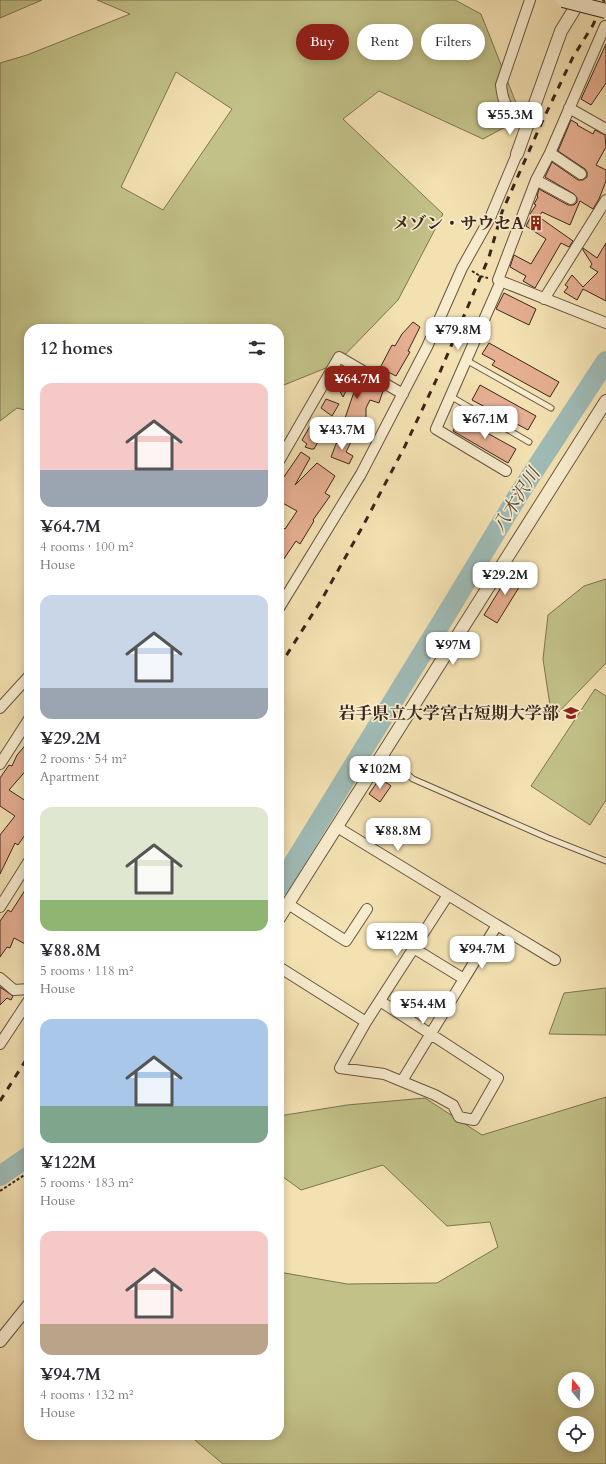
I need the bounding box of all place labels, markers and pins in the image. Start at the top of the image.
pin: ¥55.3M [477,102,543,136]
place label: メゾン・サウセA [393,212,524,235]
building icon: メゾン・サウセA [527,214,545,232]
pin: ¥79.8M [425,317,491,351]
pin: ¥64.7M [324,366,390,400]
pin: ¥67.1M [452,406,518,440]
pin: ¥43.7M [309,417,375,451]
pin: ¥29.2M [472,562,538,596]
pin: ¥97M [429,632,477,666]
place label: 岩手県立大学宮古短期大学部 [338,702,559,725]
school or university icon: 岩手県立大学宮古短期大学部 [562,704,580,722]
pin: ¥102M [352,756,408,790]
pin: ¥88.8M [365,818,431,852]
pin: ¥122M [369,923,425,957]
pin: ¥94.7M [449,936,515,970]
pin: ¥54.4M [390,991,456,1025]

